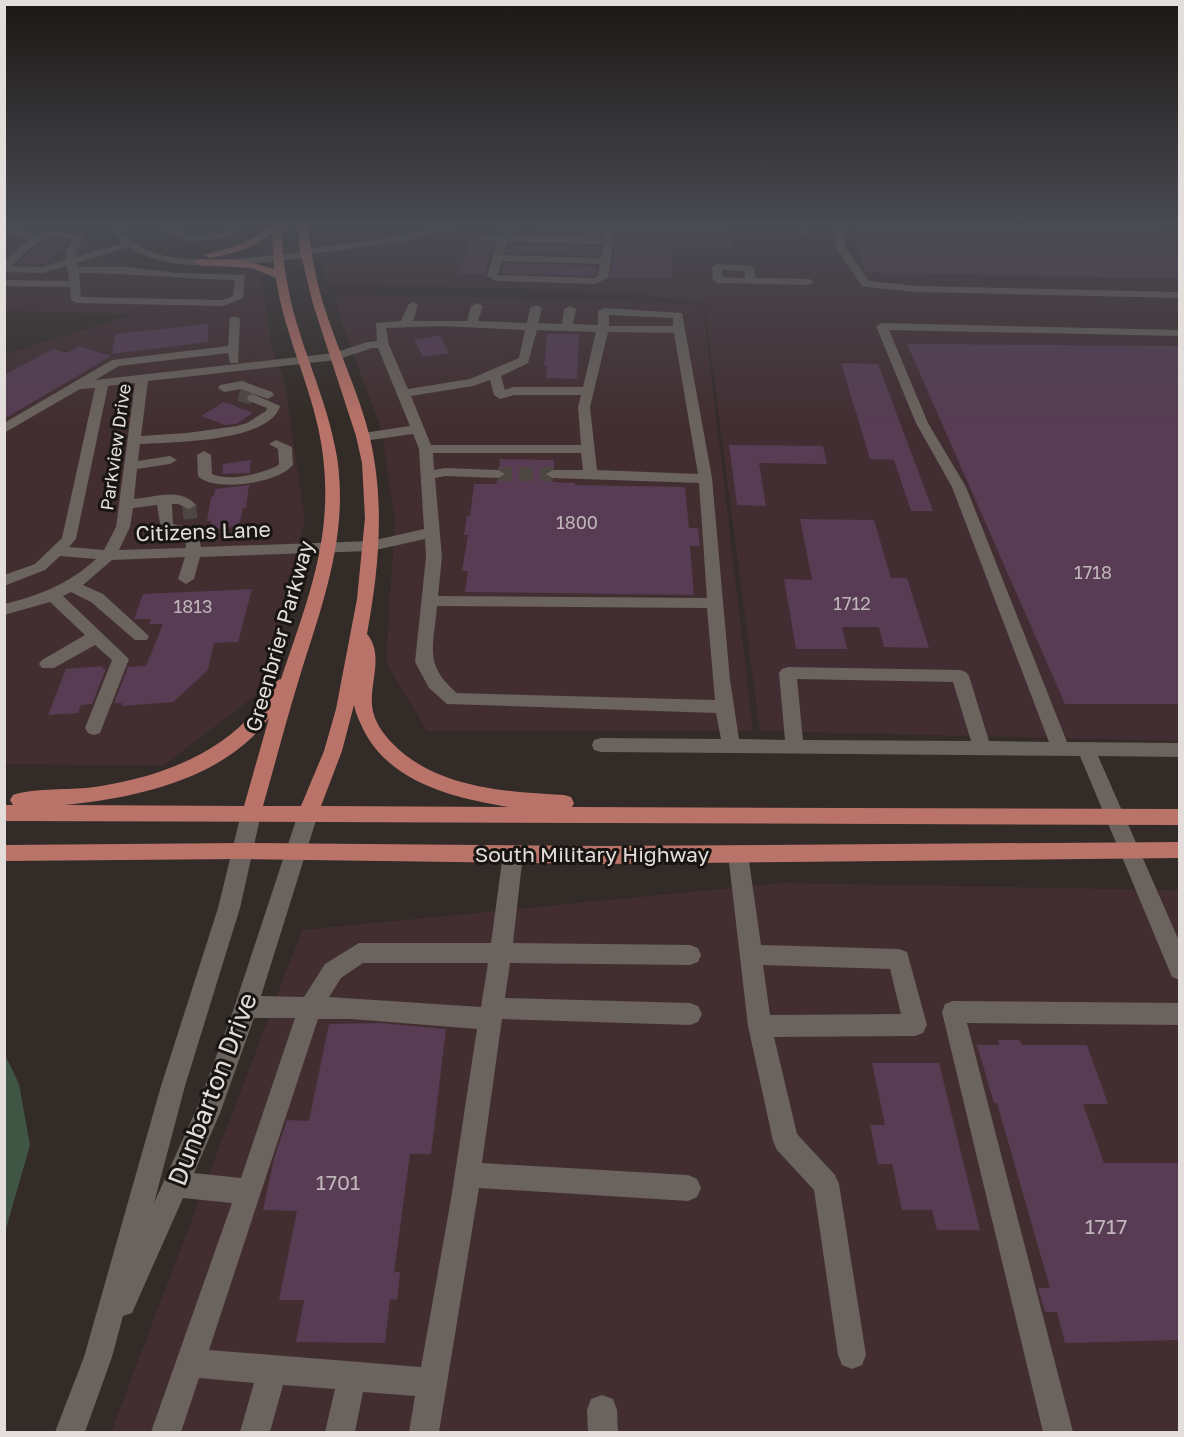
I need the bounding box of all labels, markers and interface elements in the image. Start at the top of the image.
street label: Parkview Drive [95,382,135,512]
house number: 1800 [556,511,598,533]
street label: Citizens Lane [135,516,271,546]
street label: Greenbrier Parkway [239,537,319,735]
house number: 1718 [1074,561,1112,583]
house number: 1712 [833,592,871,614]
house number: 1813 [174,595,212,617]
street label: South Military Highway [475,841,709,867]
street label: Dunbarton Drive [161,988,263,1190]
house number: 1701 [316,1169,360,1195]
house number: 1717 [1085,1213,1127,1239]

